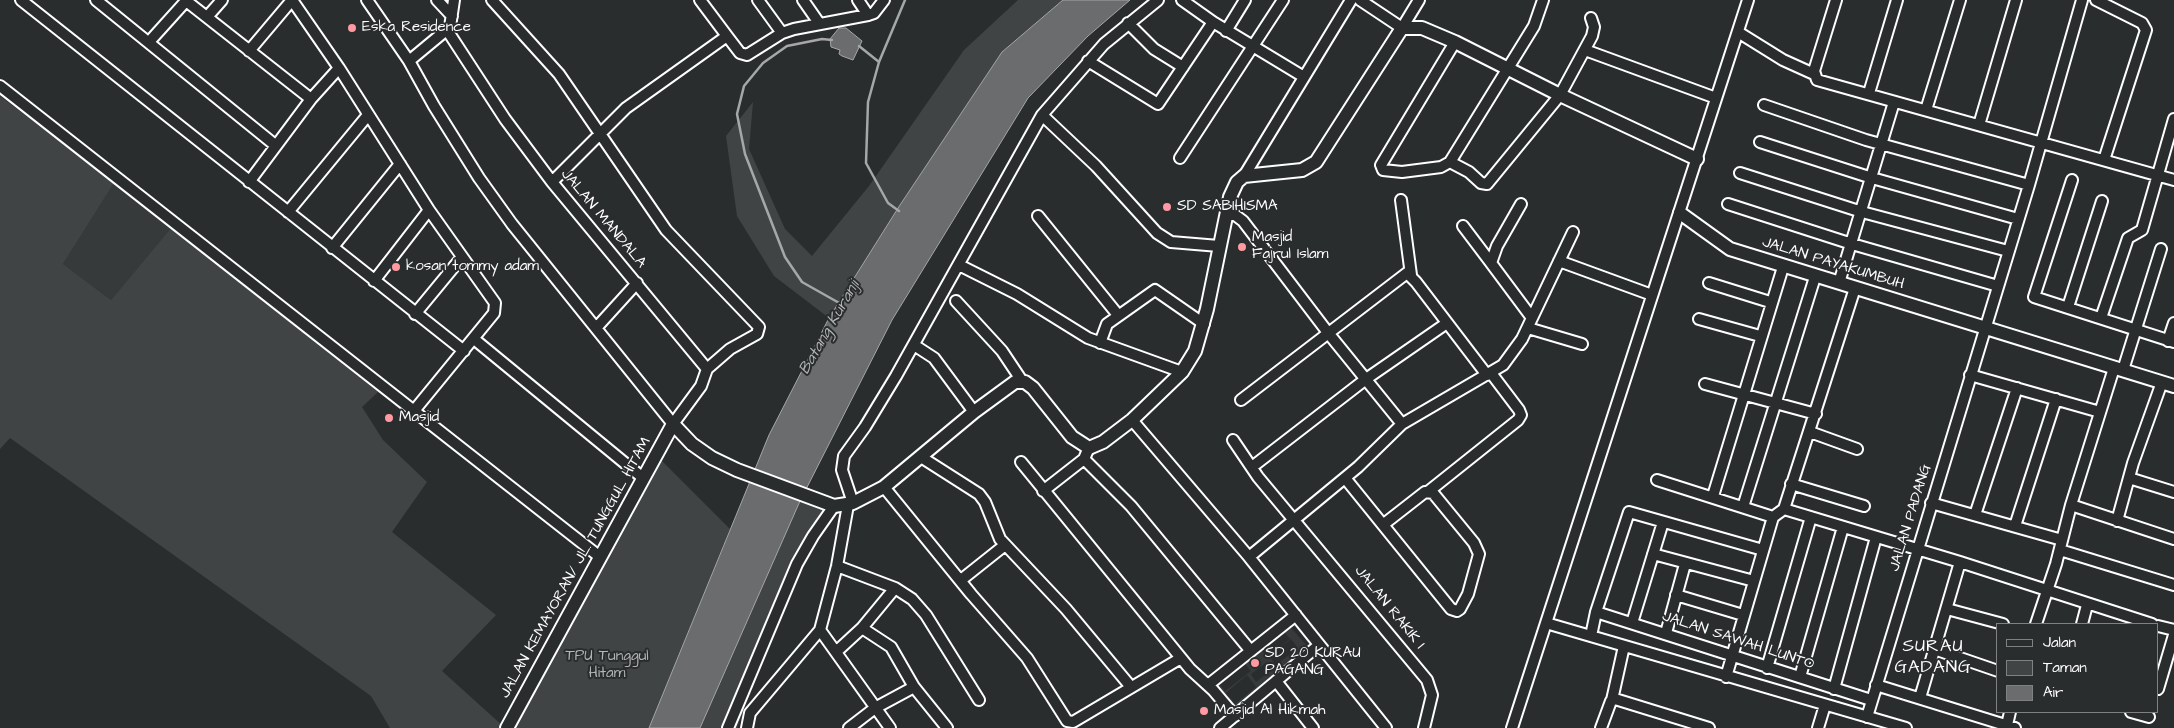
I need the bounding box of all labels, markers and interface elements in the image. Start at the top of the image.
place label: Eska Residence [362,19,471,37]
marker: Eska Residence [346,22,358,34]
street label: JALAN MANDALA [556,166,650,272]
place label: SD SABIHISMA [1177,198,1278,216]
marker: SD SABIHISMA [1161,201,1173,213]
place label: Masjid Fajrul Islam [1252,229,1328,264]
street label: JALAN PAYAKUMBUH [1760,234,1906,294]
marker: Masjid Fajrul Islam [1236,241,1248,253]
place label: kosan tommy adam [406,258,539,276]
marker: kosan tommy adam [390,261,402,273]
water label: Batang Kuranji [795,278,865,378]
place label: Masjid [399,409,439,427]
marker: Masjid [383,412,395,424]
street label: JALAN KEMAYORAN/ JL. TUNGGUL HITAM [497,434,655,702]
street label: JALAN PADANG [1886,462,1936,574]
street label: JALAN RAKIK I [1350,563,1428,653]
street label: JALAN SAWAH LUNTO [1660,608,1816,674]
legend [1996,623,2159,713]
text: Jalan [2043,632,2076,653]
district label: SURAU GADANG [1894,636,1972,679]
place label: SD 20 KURAU PAGANG [1265,645,1361,680]
park label: TPU Tunggul Hitam [565,648,649,683]
marker: SD 20 KURAU PAGANG [1249,657,1261,669]
text: Taman [2043,657,2087,678]
text: Air [2043,682,2063,703]
place label: Masjid Al Hikmah [1214,702,1325,720]
marker: Masjid Al Hikmah [1198,705,1210,717]

